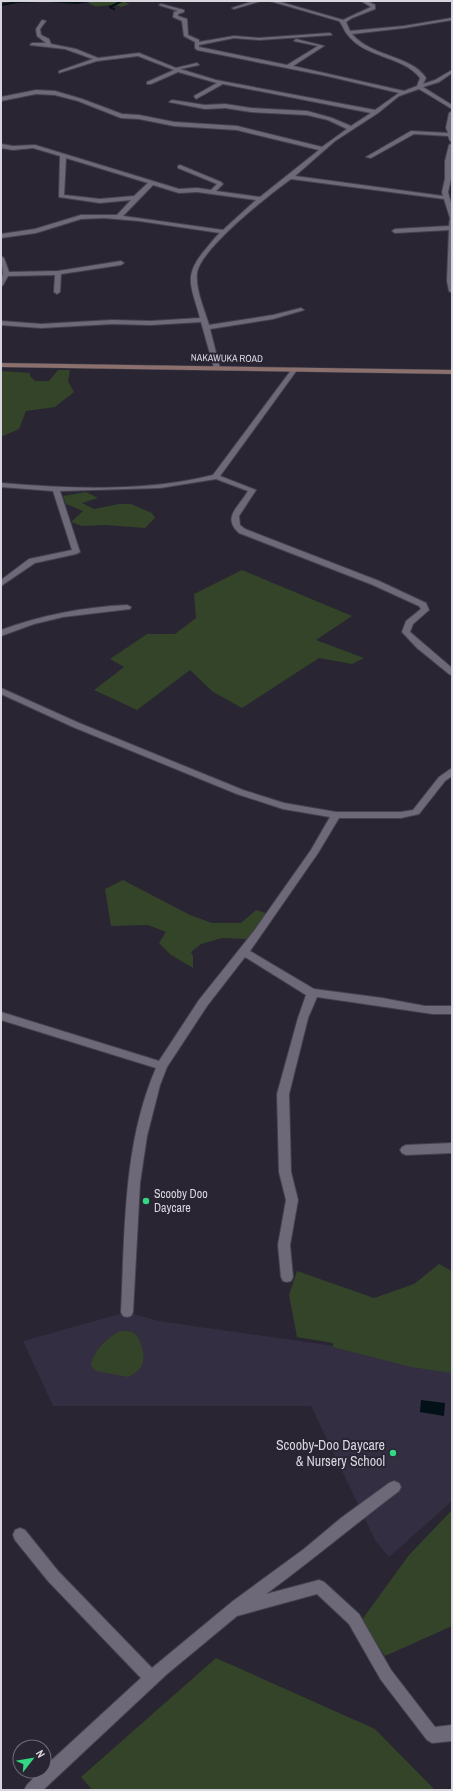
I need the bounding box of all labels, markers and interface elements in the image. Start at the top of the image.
street label: NAKAWUKA ROAD [191,351,263,365]
place label: Scooby Doo Daycare [154,1186,208,1216]
marker: Scooby Doo Daycare [141,1196,151,1206]
place label: Scooby-Doo Daycare & Nursery School [276,1436,385,1470]
marker: Scooby-Doo Daycare & Nursery School [388,1448,398,1458]
north arrow [12,1739,52,1779]
text: N [33,1747,48,1760]

